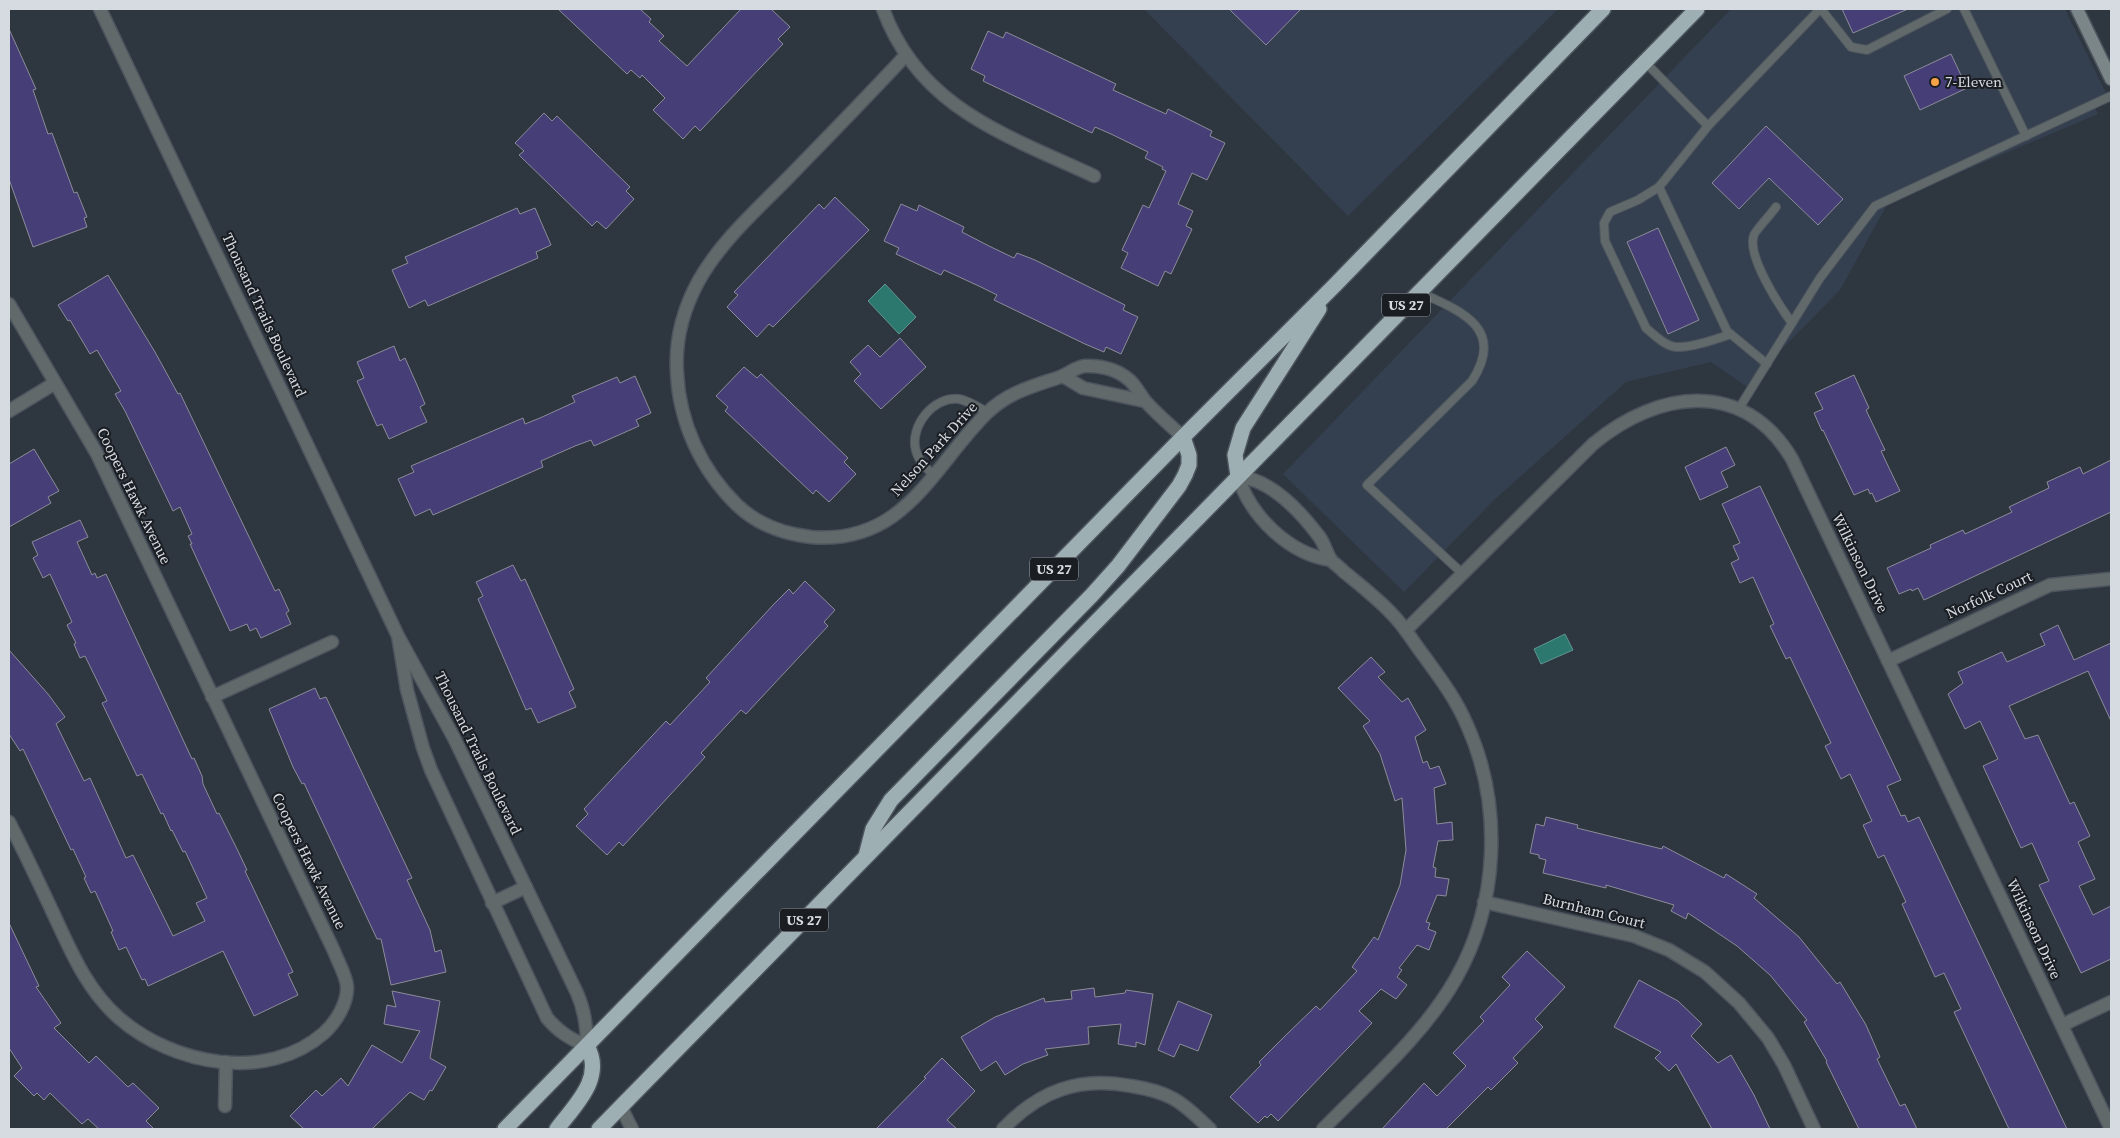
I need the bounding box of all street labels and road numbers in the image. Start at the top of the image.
street label: Thousand Trails Boulevard [217,229,312,401]
road number: US 27 [1382,294,1430,316]
street label: Nelson Park Drive [885,397,982,501]
street label: Coopers Hawk Avenue [92,424,177,568]
street label: Wilkinson Drive [1827,509,1894,616]
road number: US 27 [1030,558,1078,580]
street label: Norfolk Court [1942,565,2035,624]
street label: Thousand Trails Boulevard [430,668,527,838]
street label: Coopers Hawk Avenue [267,789,352,933]
street label: Wilkinson Drive [2002,875,2067,983]
street label: Burnham Court [1541,888,1648,933]
road number: US 27 [780,908,828,932]

